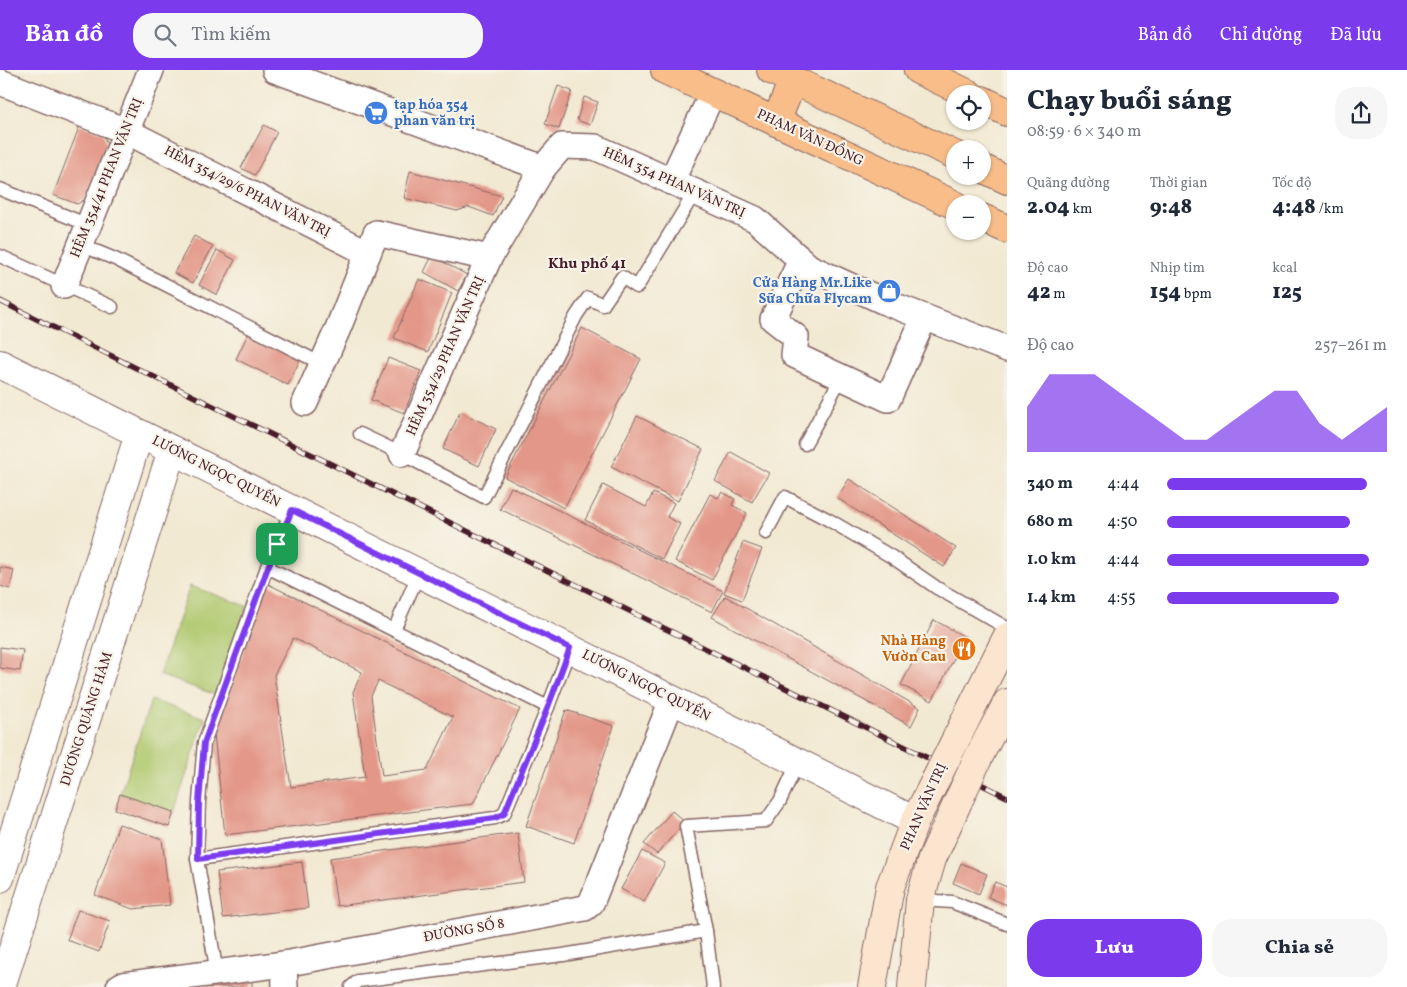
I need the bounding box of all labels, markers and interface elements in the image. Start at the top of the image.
search box [133,13,483,58]
text: Bản đồ [25,18,103,52]
icon: search [151,21,179,49]
text: Tìm kiếm [191,22,271,48]
text: Bản đồ [1138,23,1192,48]
text: Chỉ đường [1220,23,1302,48]
text: Đã lưu [1330,23,1382,48]
text: Chạy buổi sáng [1027,82,1232,121]
map controls [946,85,991,240]
button: locate [946,85,991,130]
button: share [1335,87,1387,139]
street label: HẺM 354/41 PHAN VĂN TRỊ [65,95,148,261]
place label: tạp hóa 354 phan văn trị [394,96,476,131]
supermarket icon: tạp hóa 354 phan văn trị [363,100,389,126]
street label: PHẠM VĂN ĐỒNG [754,102,868,171]
text: 08:59 · 6 × 340 m [1027,121,1141,143]
button: + [946,140,991,185]
street label: HẺM 354/29/6 PHAN VĂN TRỊ [160,141,334,242]
street label: HẺM 354 PHAN VĂN TRỊ [600,142,749,223]
text: Quãng đường [1027,174,1110,193]
text: Thời gian [1150,174,1208,193]
text: Tốc độ [1272,174,1311,193]
text: 2.04 [1027,193,1070,222]
text: 9:48 [1150,193,1192,222]
text: 4:48 [1272,193,1316,222]
button: − [946,195,991,240]
text: km [1070,200,1092,219]
text: /km [1316,200,1344,219]
district label: Khu phố 41 [548,254,626,275]
text: Độ cao [1027,259,1068,278]
text: Nhịp tim [1150,259,1205,278]
text: kcal [1272,259,1297,278]
street label: HẺM 354/29 PHAN VĂN TRỊ [401,273,490,439]
place label: Cửa Hàng Mr.Like Sữa Chữa Flycam [753,274,872,309]
shop icon: Cửa Hàng Mr.Like Sữa Chữa Flycam [876,278,902,304]
text: 42 [1027,278,1050,307]
text: 154 [1150,278,1181,307]
text: 125 [1272,278,1302,307]
text: m [1050,285,1066,304]
text: bpm [1181,285,1212,304]
text: Độ cao [1027,335,1074,357]
text: 257–261 m [1314,335,1387,357]
street label: LƯƠNG NGỌC QUYẾN [148,430,284,513]
text: 340 m [1027,473,1073,495]
text: 4:44 [1107,473,1139,495]
text: 680 m [1027,511,1073,533]
text: 4:50 [1107,511,1137,533]
pin [256,523,298,565]
icon: arrive [263,530,291,558]
text: 1.0 km [1027,549,1076,571]
text: 4:44 [1107,549,1139,571]
text: 1.4 km [1027,587,1076,609]
text: 4:55 [1107,587,1136,609]
place label: Nhà Hàng Vườn Cau [881,632,946,667]
restaurant icon: Nhà Hàng Vườn Cau [951,636,977,662]
street label: LƯƠNG NGỌC QUYẾN [578,644,714,727]
street label: DƯƠNG QUẢNG HÀM [55,649,118,789]
street label: PHAN VĂN TRỊ [895,760,952,854]
street label: ĐƯỜNG SỐ 8 [422,913,506,947]
button: Lưu [1027,919,1202,977]
button: Chia sẻ [1212,919,1387,977]

